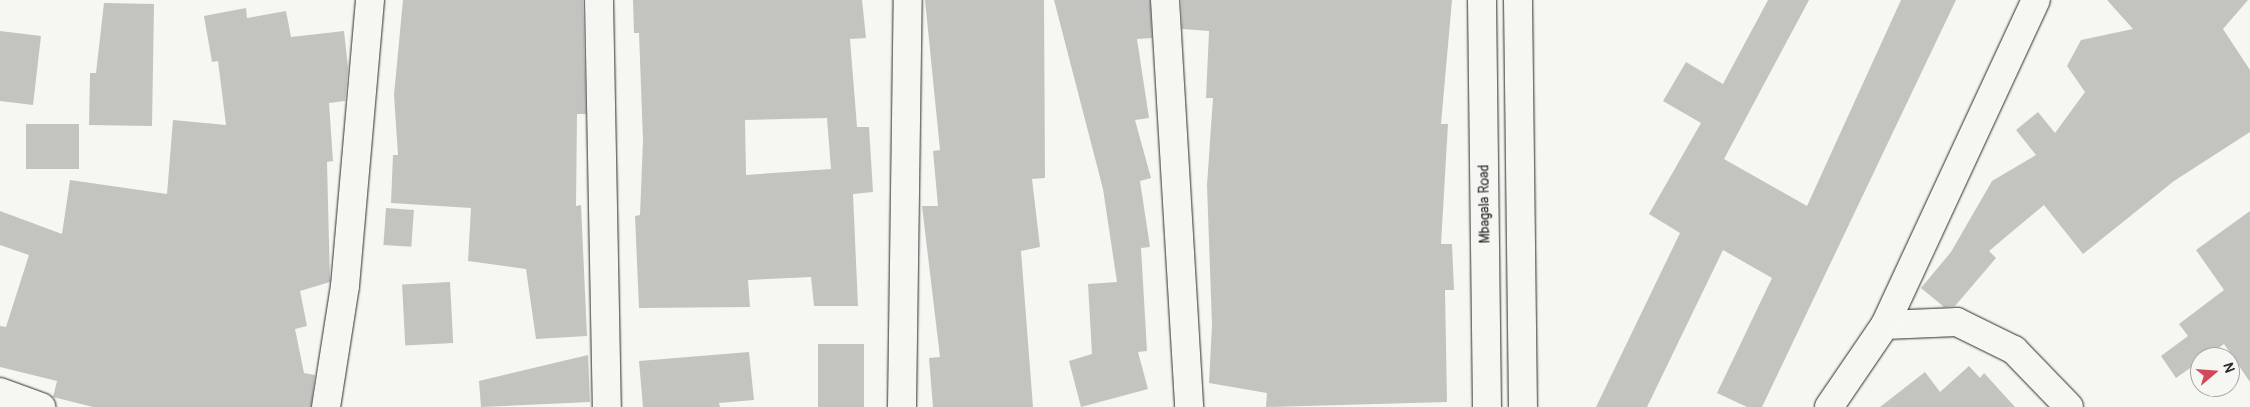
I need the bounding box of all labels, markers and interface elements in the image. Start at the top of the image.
street label: Mbagala Road [1476,164,1494,244]
north arrow [2190,347,2240,397]
text: N [2219,360,2238,375]

